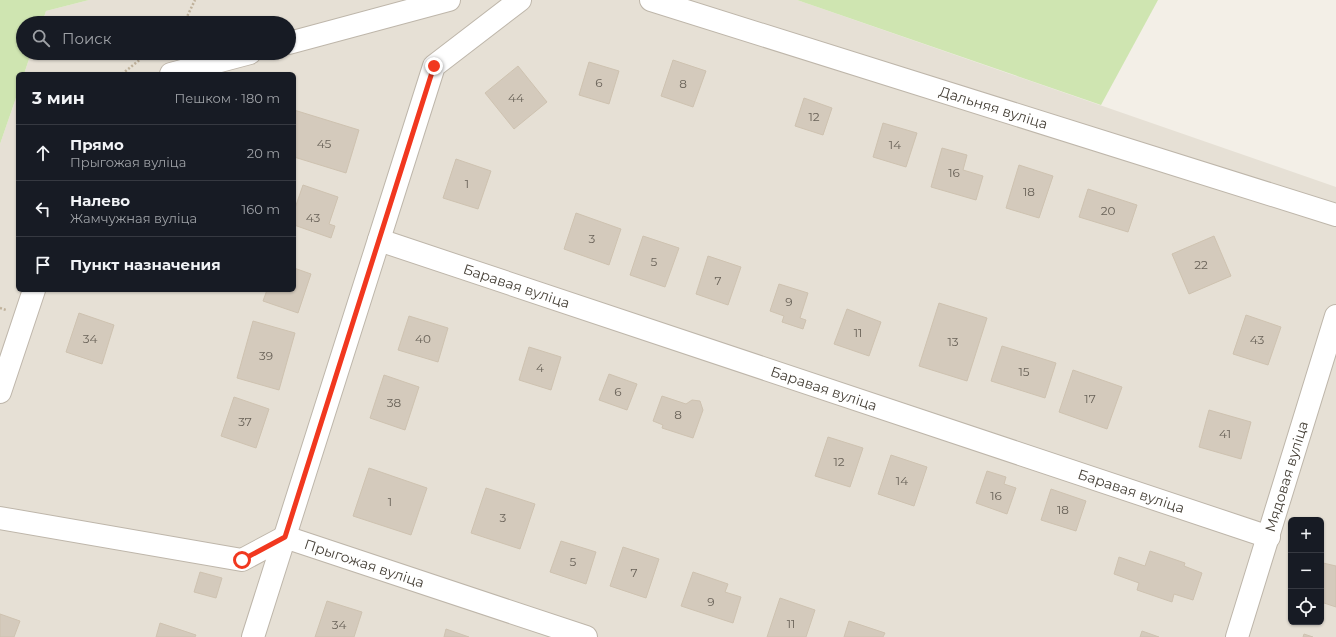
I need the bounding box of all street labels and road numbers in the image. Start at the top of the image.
street label: Дальняя вуліца [937,82,1050,133]
street label: Баравая вуліца [461,260,572,312]
street label: Баравая вуліца [768,362,880,415]
street label: Мядовая вуліца [1261,419,1312,534]
street label: Баравая вуліца [1076,465,1187,517]
street label: Прыгожая вуліца [302,535,427,592]

